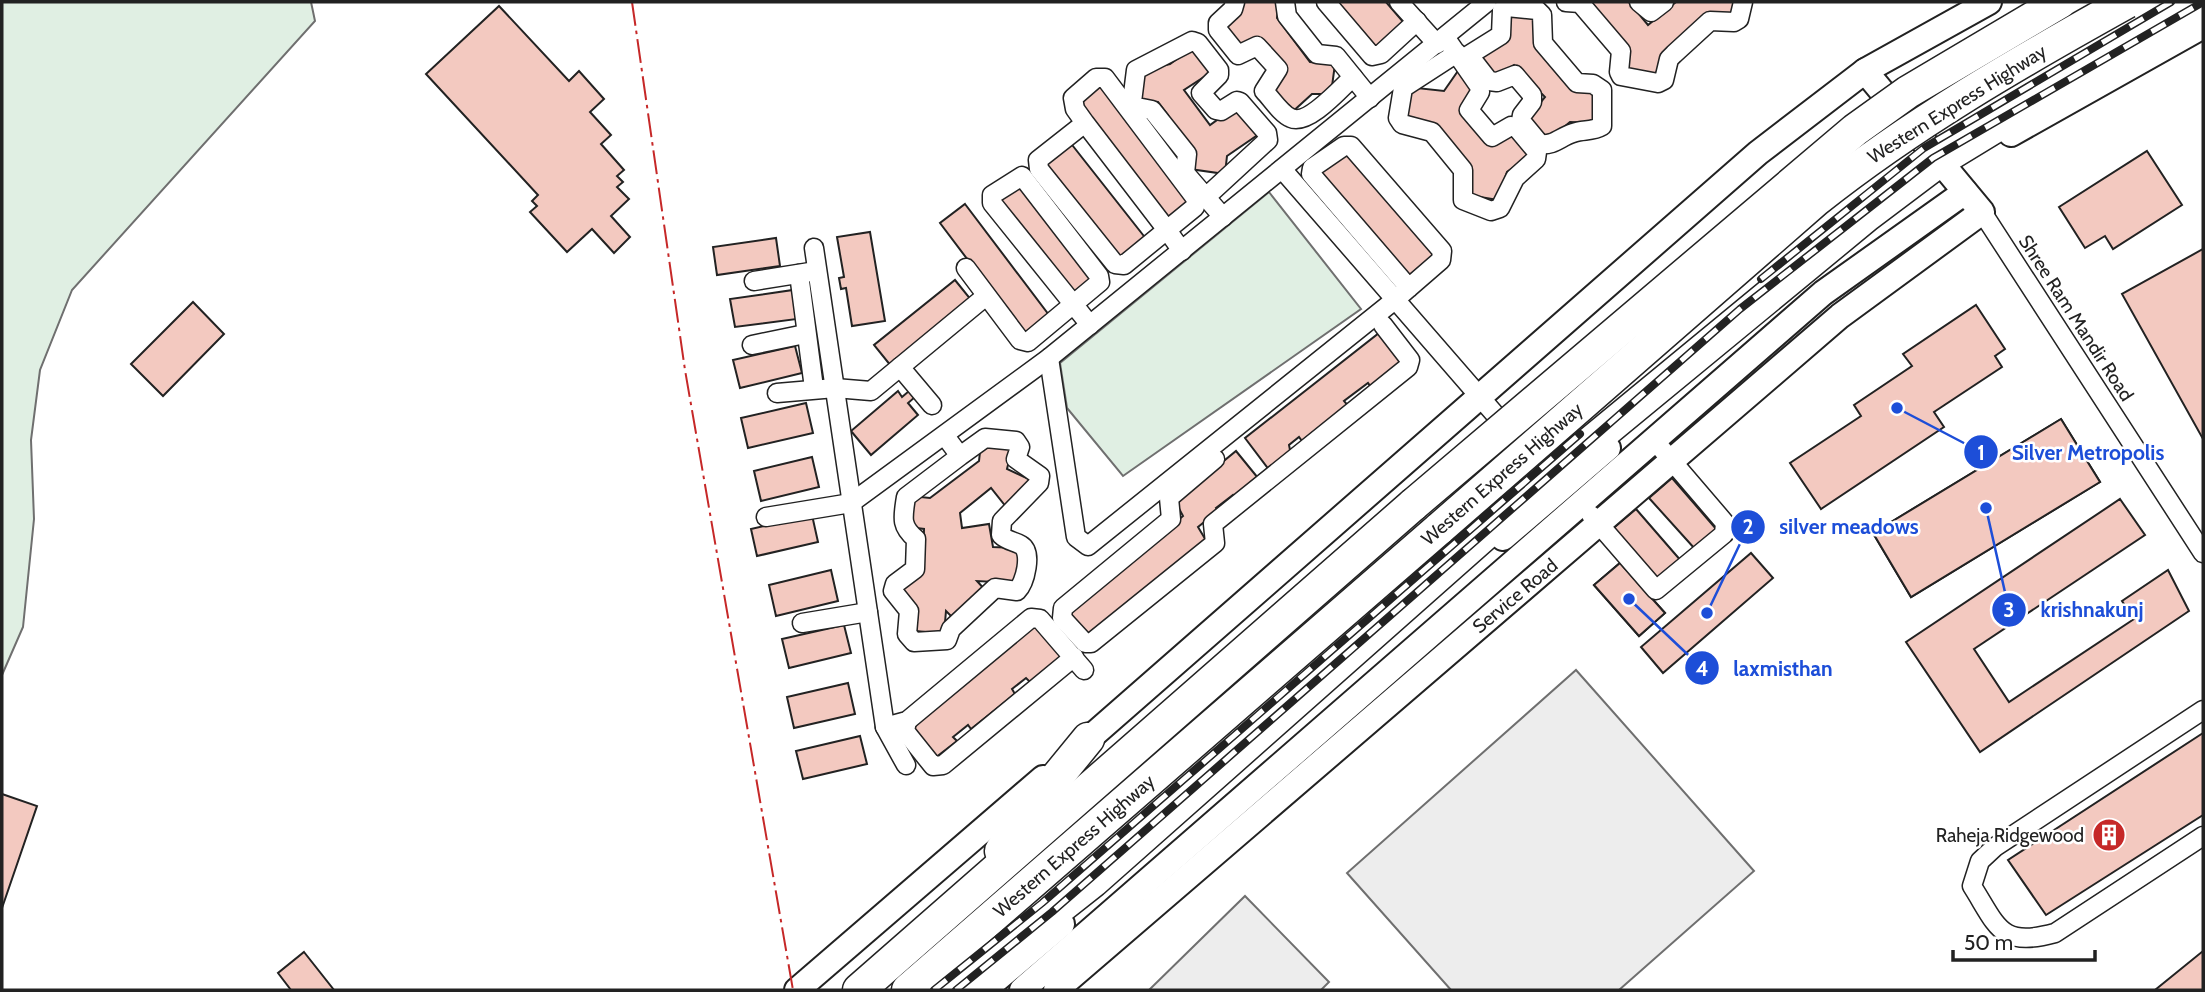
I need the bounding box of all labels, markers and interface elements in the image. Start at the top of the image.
street label: Western Express Highway [1863,39,2051,168]
street label: Shree Ram Mandir Road [2014,231,2138,405]
street label: Western Express Highway [1417,397,1588,550]
callout: Silver Metropolis [1963,431,2179,473]
text: 1 [1977,440,1985,465]
text: Silver Metropolis [2012,440,2164,465]
callout: silver meadows [1730,506,1933,548]
text: 2 [1742,514,1754,539]
text: silver meadows [1779,514,1919,539]
street label: Service Road [1468,554,1562,638]
callout: krishnakunj [1992,589,2158,631]
text: 3 [2003,597,2015,622]
text: krishnakunj [2040,597,2144,622]
callout: laxmisthan [1685,647,1847,689]
text: 4 [1695,656,1709,681]
text: laxmisthan [1733,656,1833,681]
street label: Western Express Highway [989,769,1160,922]
building icon: Raheja Ridgewood [2090,816,2128,854]
place label: Raheja Ridgewood [1936,824,2084,847]
scale bar [1953,918,2095,962]
text: 50 m [1964,930,2013,955]

